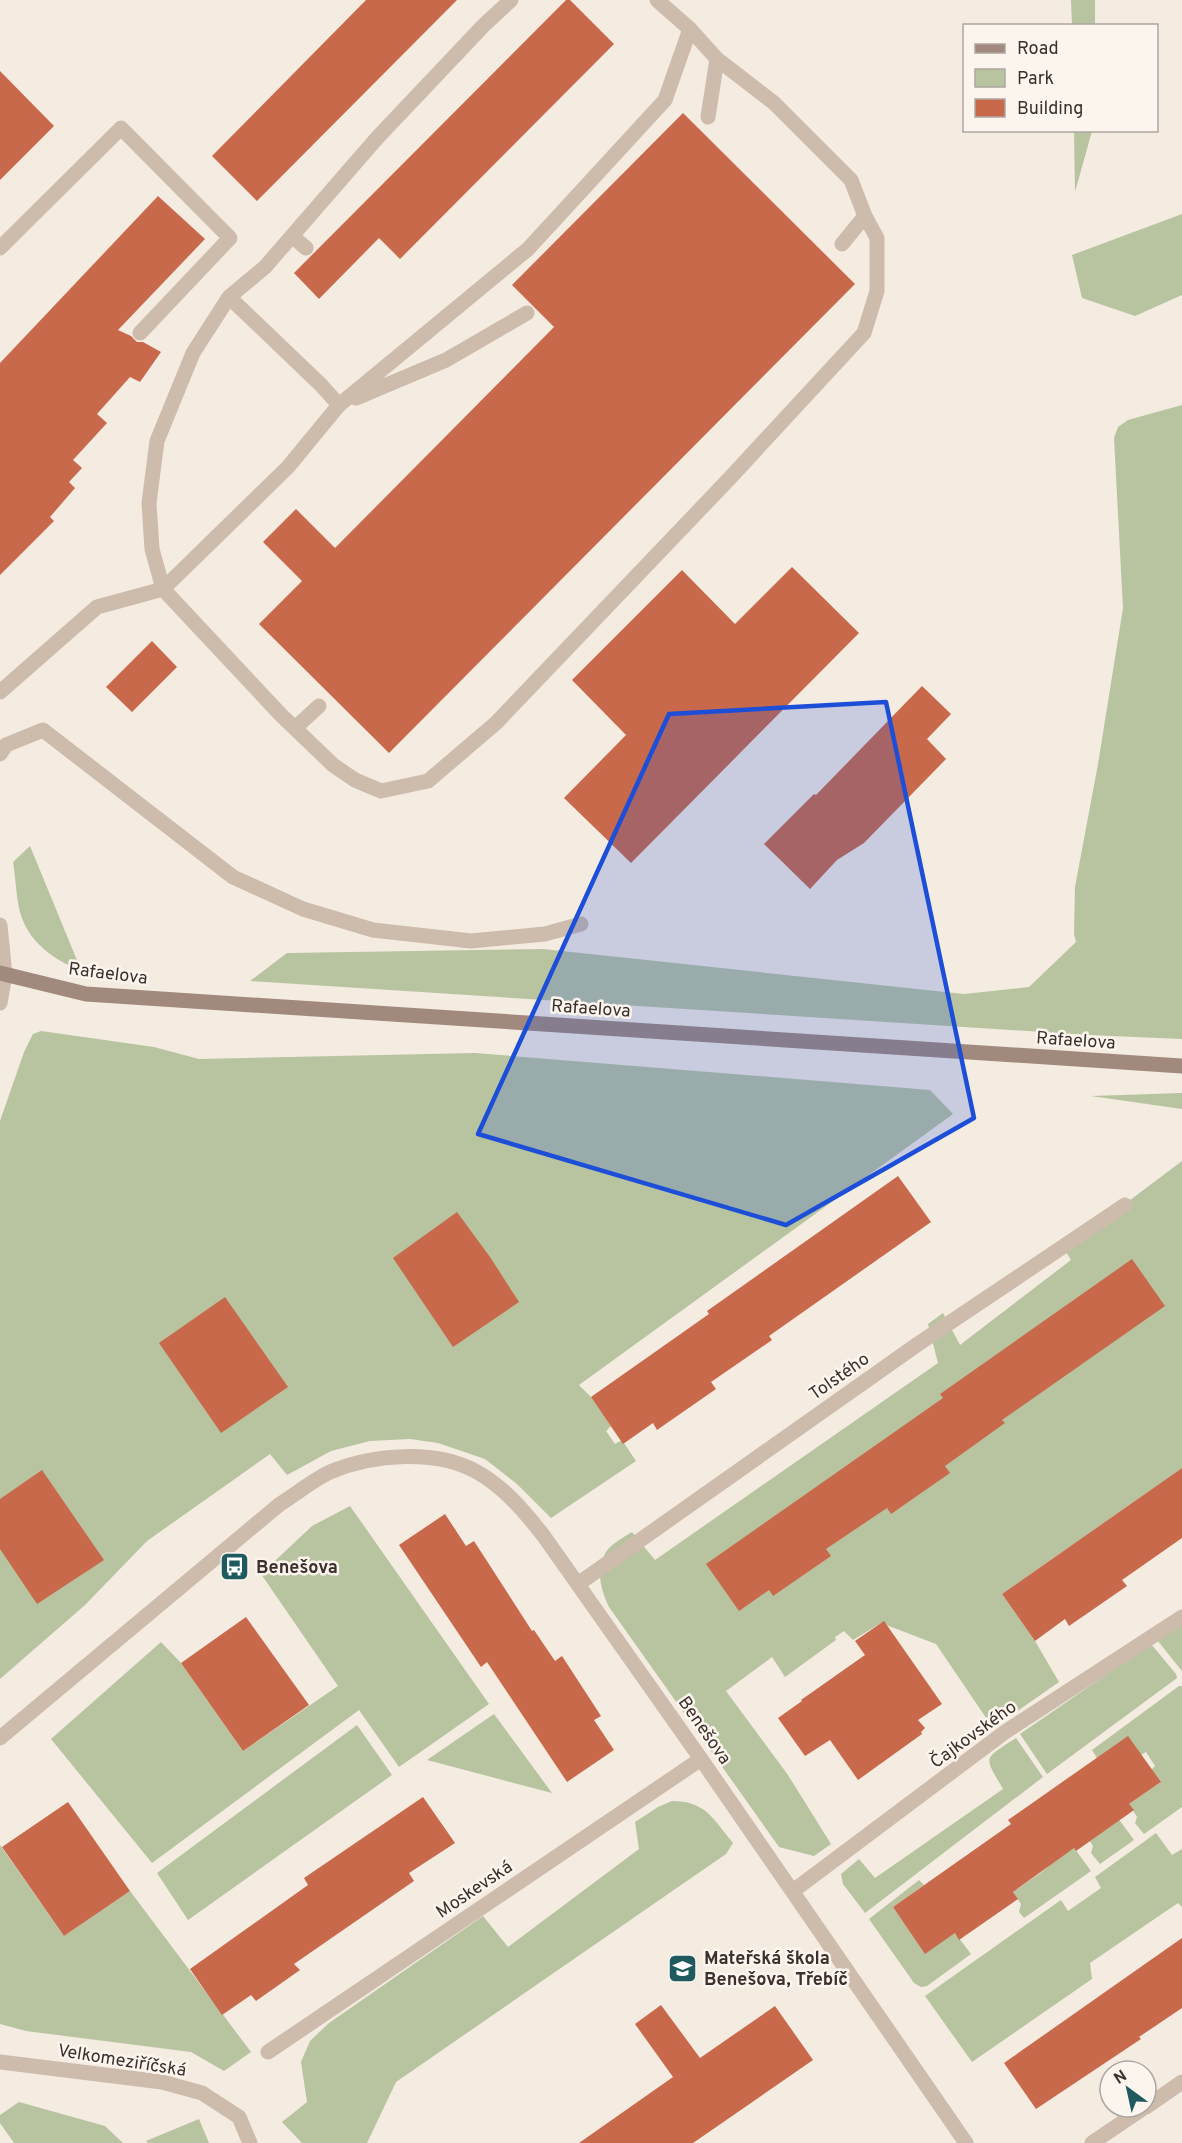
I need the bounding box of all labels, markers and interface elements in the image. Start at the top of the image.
legend [963,24,1158,132]
text: Road [1017,38,1059,61]
text: Park [1017,68,1054,91]
text: Building [1017,98,1083,121]
street label: Rafaelova [67,958,149,991]
street label: Rafaelova [550,995,631,1024]
street label: Rafaelova [1035,1027,1116,1056]
street label: Tolstého [805,1348,875,1406]
bus stop icon: Benešova [219,1551,251,1583]
place label: Benešova [256,1557,338,1580]
street label: Benešova [672,1692,736,1770]
street label: Čajkovského [925,1694,1022,1774]
street label: Moskevská [432,1856,518,1924]
place label: Mateřská škola Benešova, Třebíč [704,1948,848,1992]
school or university icon: Mateřská škola Benešova, Třebíč [667,1952,699,1984]
street label: Velkomeziříčská [56,2040,188,2083]
north arrow [1098,2059,1158,2119]
text: N [1111,2067,1131,2090]

